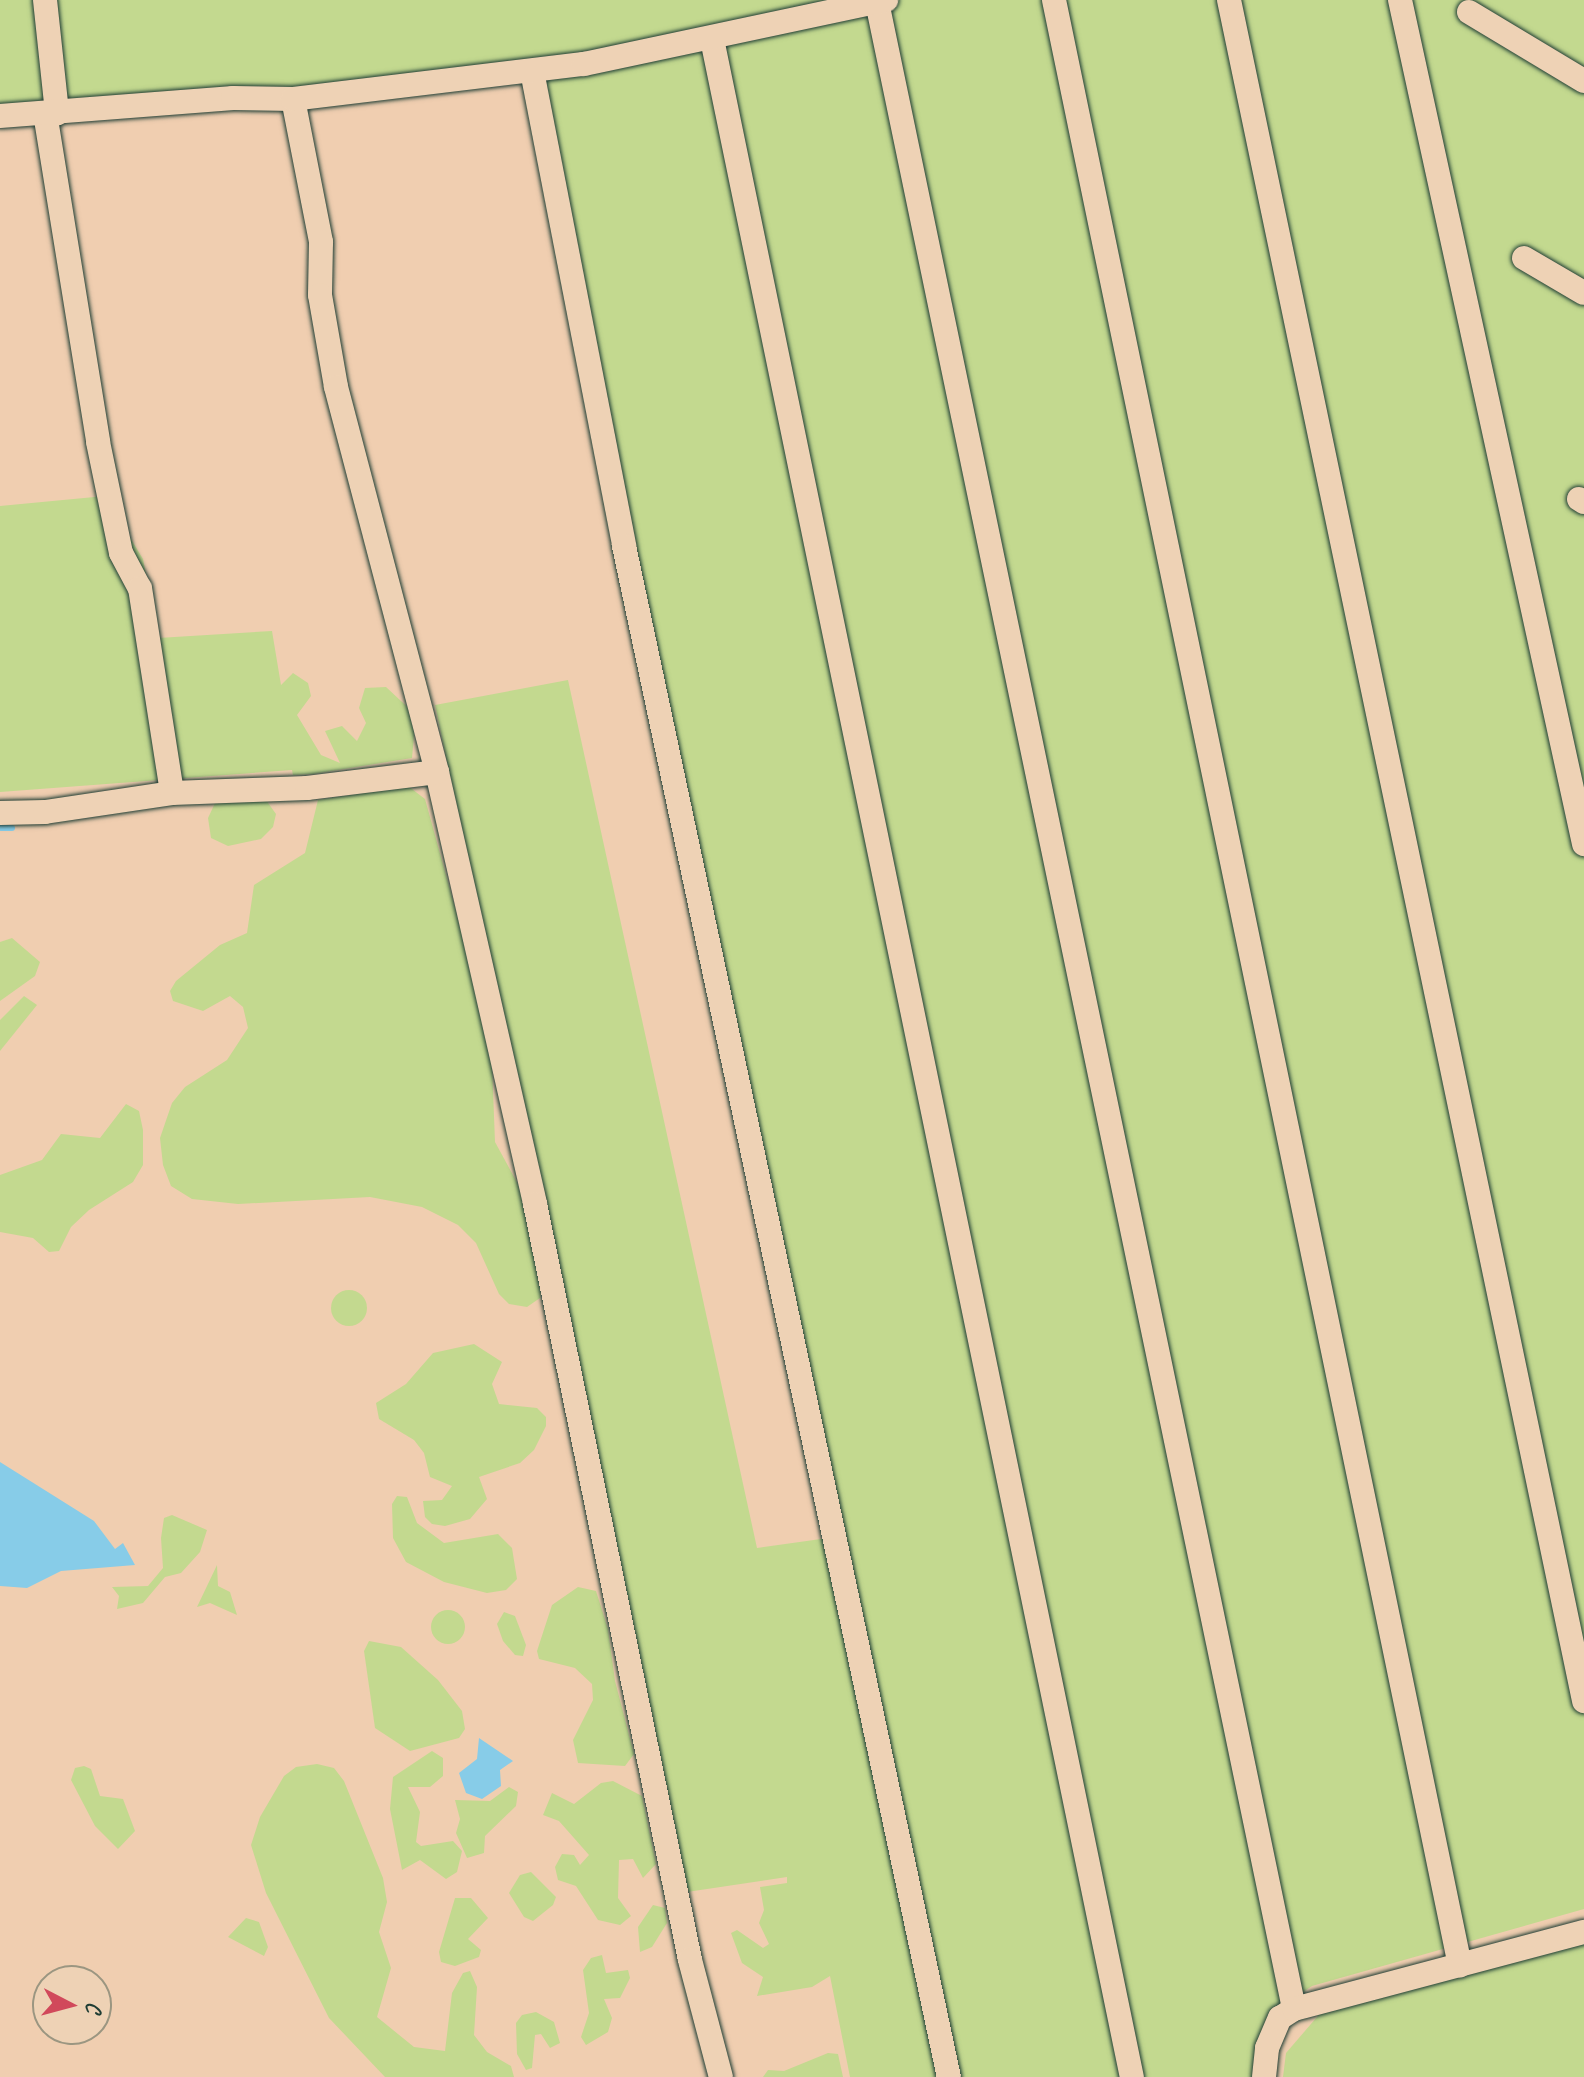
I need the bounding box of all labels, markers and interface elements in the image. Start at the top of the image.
north arrow [32,1965,112,2045]
text: С [79,2000,108,2014]

